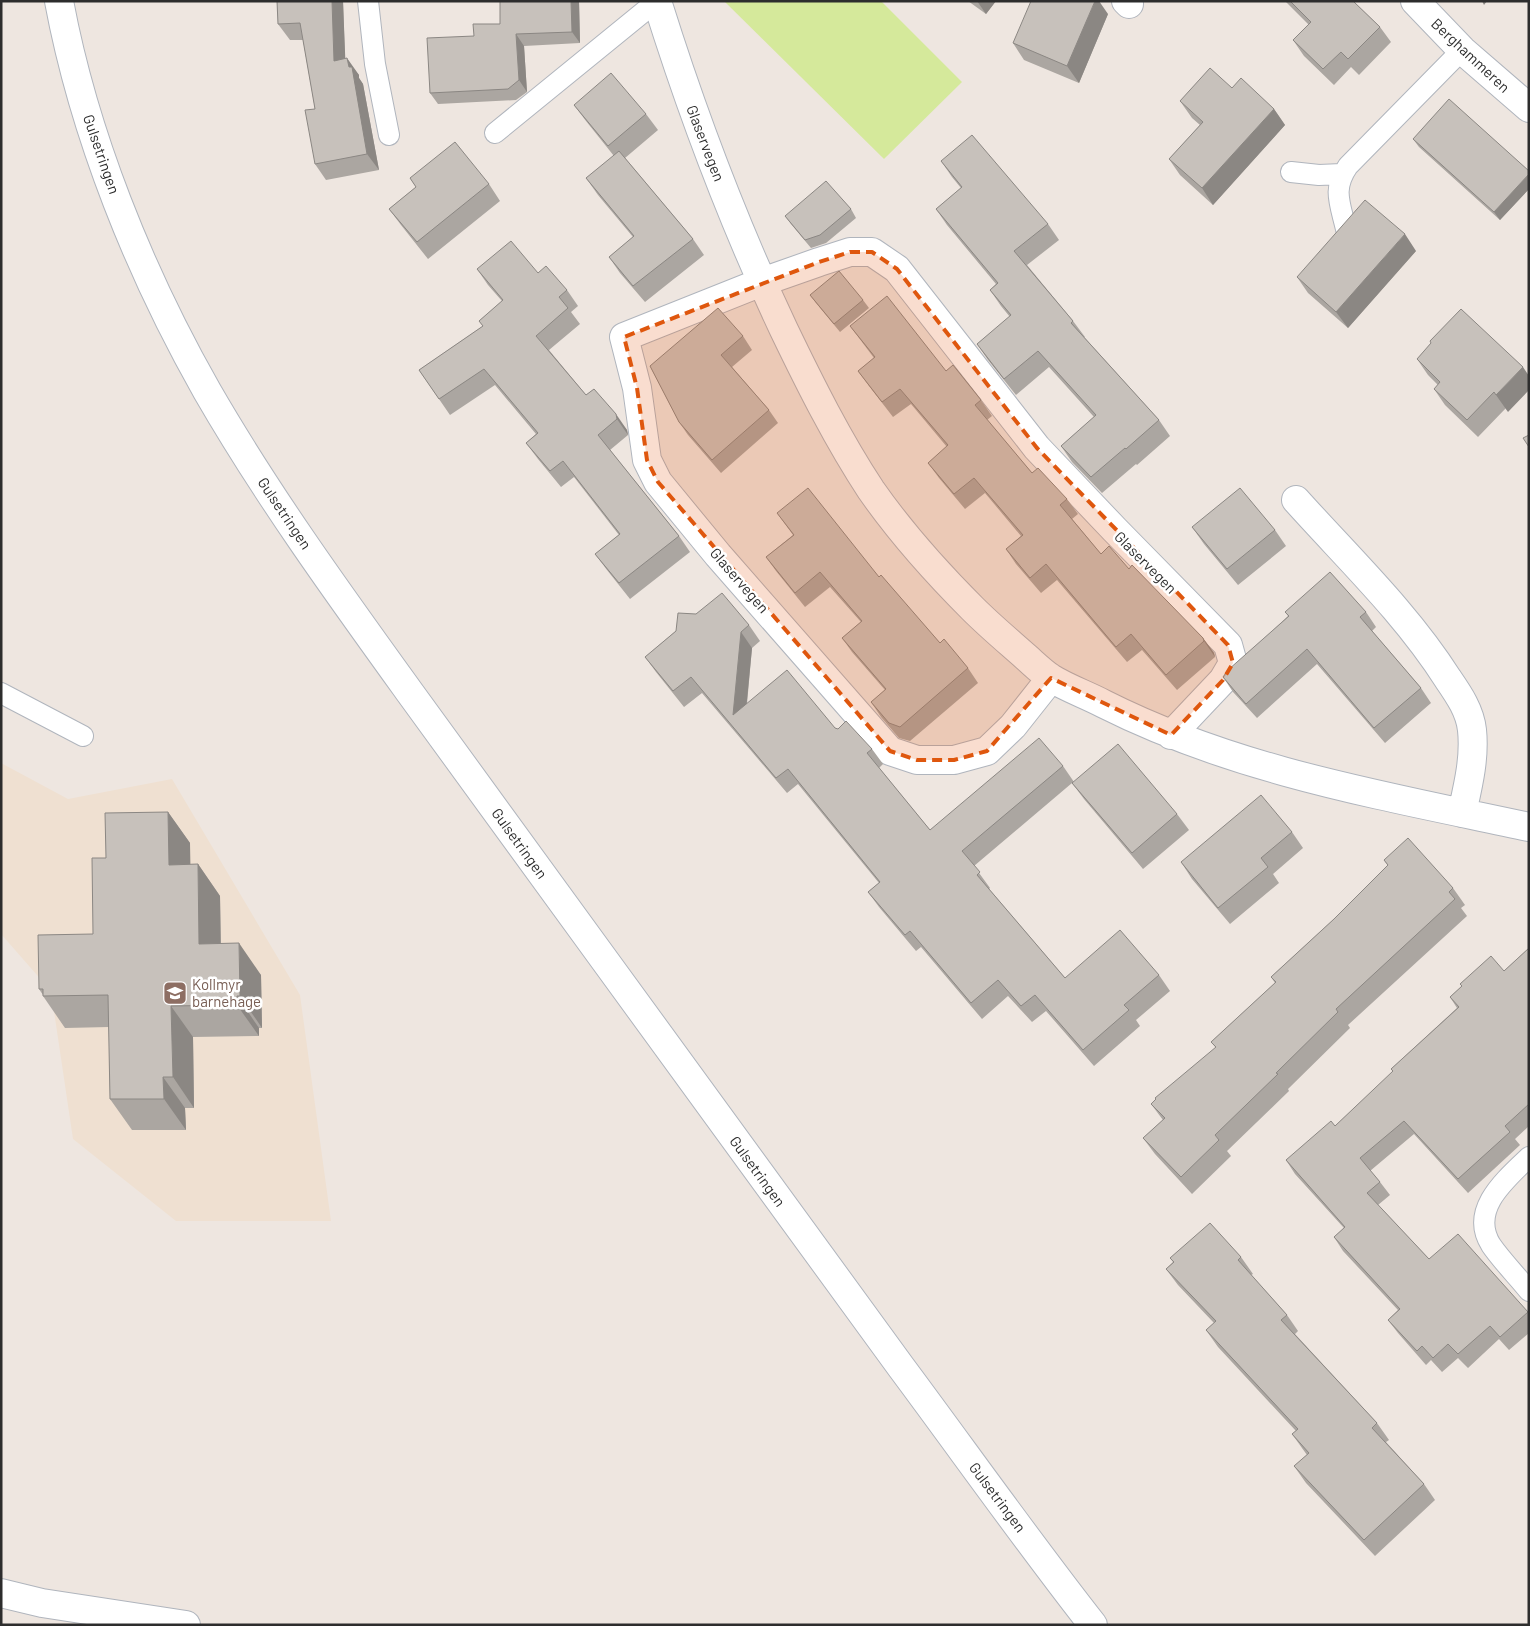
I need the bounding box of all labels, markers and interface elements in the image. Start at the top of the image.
street label: Berghammeren [1428,14,1514,96]
street label: Glaservegen [683,102,729,184]
street label: Gulsetringen [80,112,124,196]
street label: Gulsetringen [254,474,316,552]
street label: Glaservegen [1111,527,1181,597]
street label: Glaservegen [707,544,773,616]
street label: Gulsetringen [488,804,552,882]
place label: Kollmyr barnehage [192,975,261,1010]
school or university icon: Kollmyr barnehage [162,980,188,1006]
street label: Gulsetringen [726,1132,790,1210]
street label: Gulsetringen [966,1459,1030,1535]

